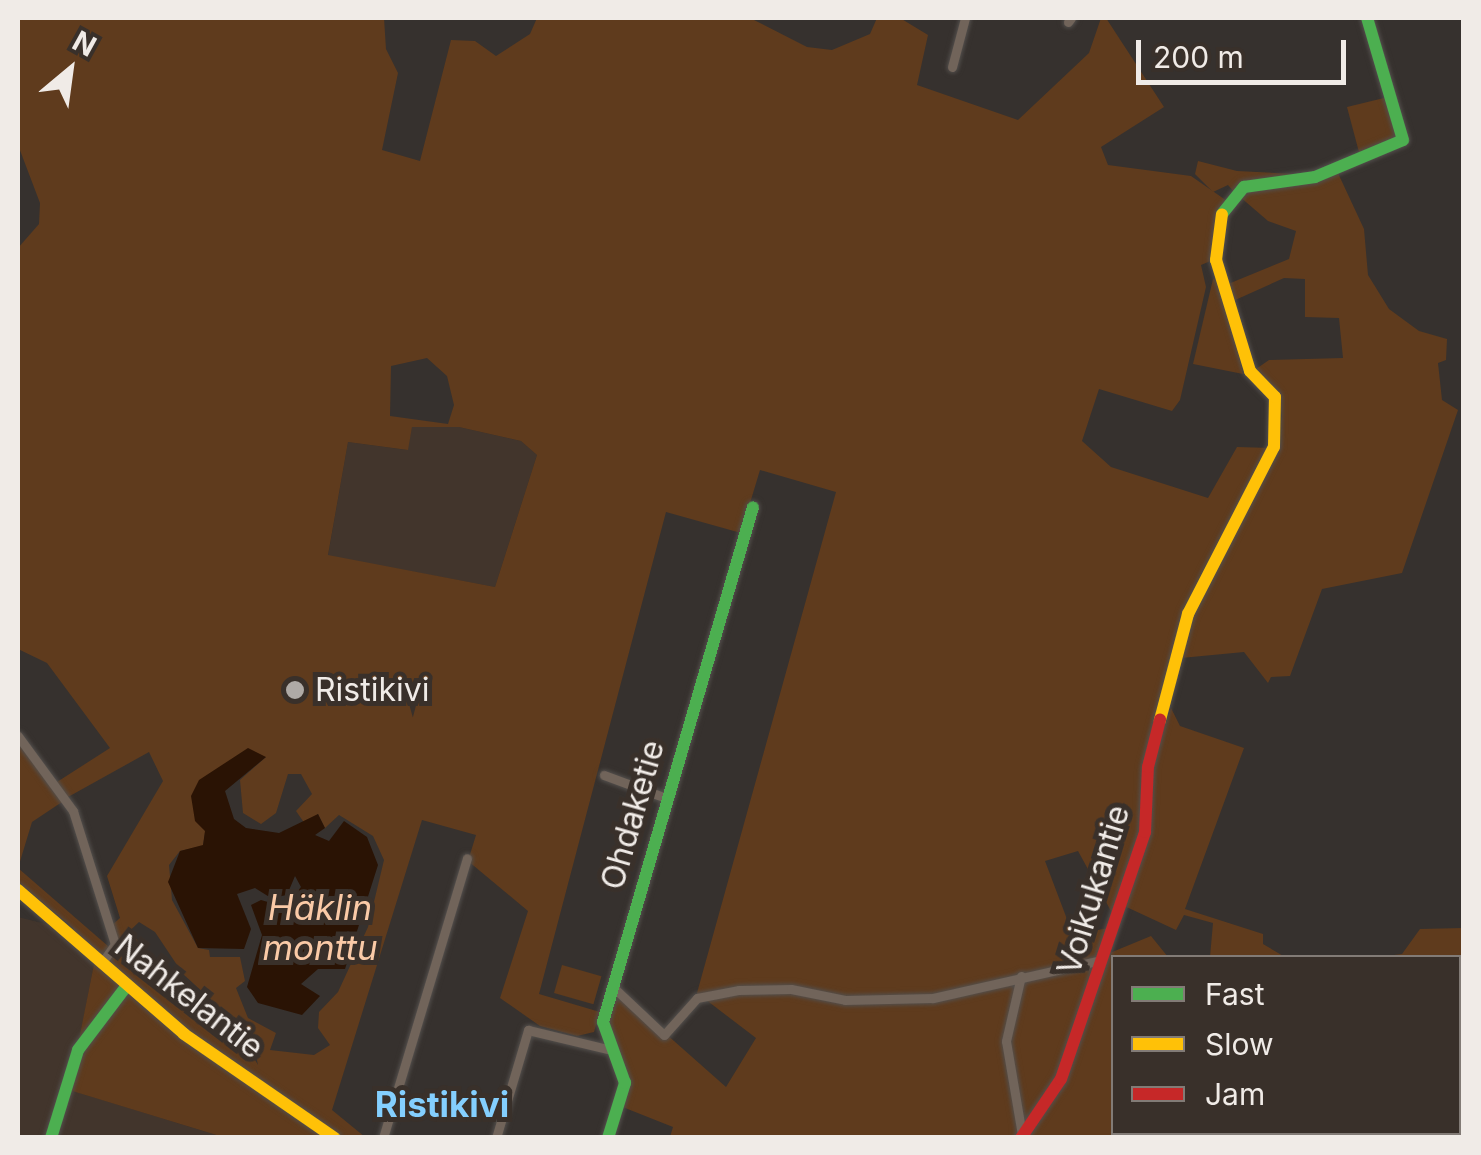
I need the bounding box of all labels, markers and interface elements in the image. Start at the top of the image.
north arrow [20,20,120,120]
scale bar [1141,20,1351,82]
text: N [67,24,102,64]
text: 200 m [1153,39,1244,75]
place label: Ristikivi [315,671,430,709]
marker: Ristikivi [284,679,306,701]
street label: Ohdaketie [593,736,673,894]
street label: Voikukantie [1050,801,1138,979]
water label: Häklin monttu [262,886,378,968]
street label: Nahkelantie [107,927,271,1067]
legend [1111,955,1461,1135]
text: Fast [1205,976,1264,1012]
text: Slow [1205,1026,1274,1062]
text: Jam [1205,1076,1265,1112]
district label: Ristikivi [375,1083,509,1125]

